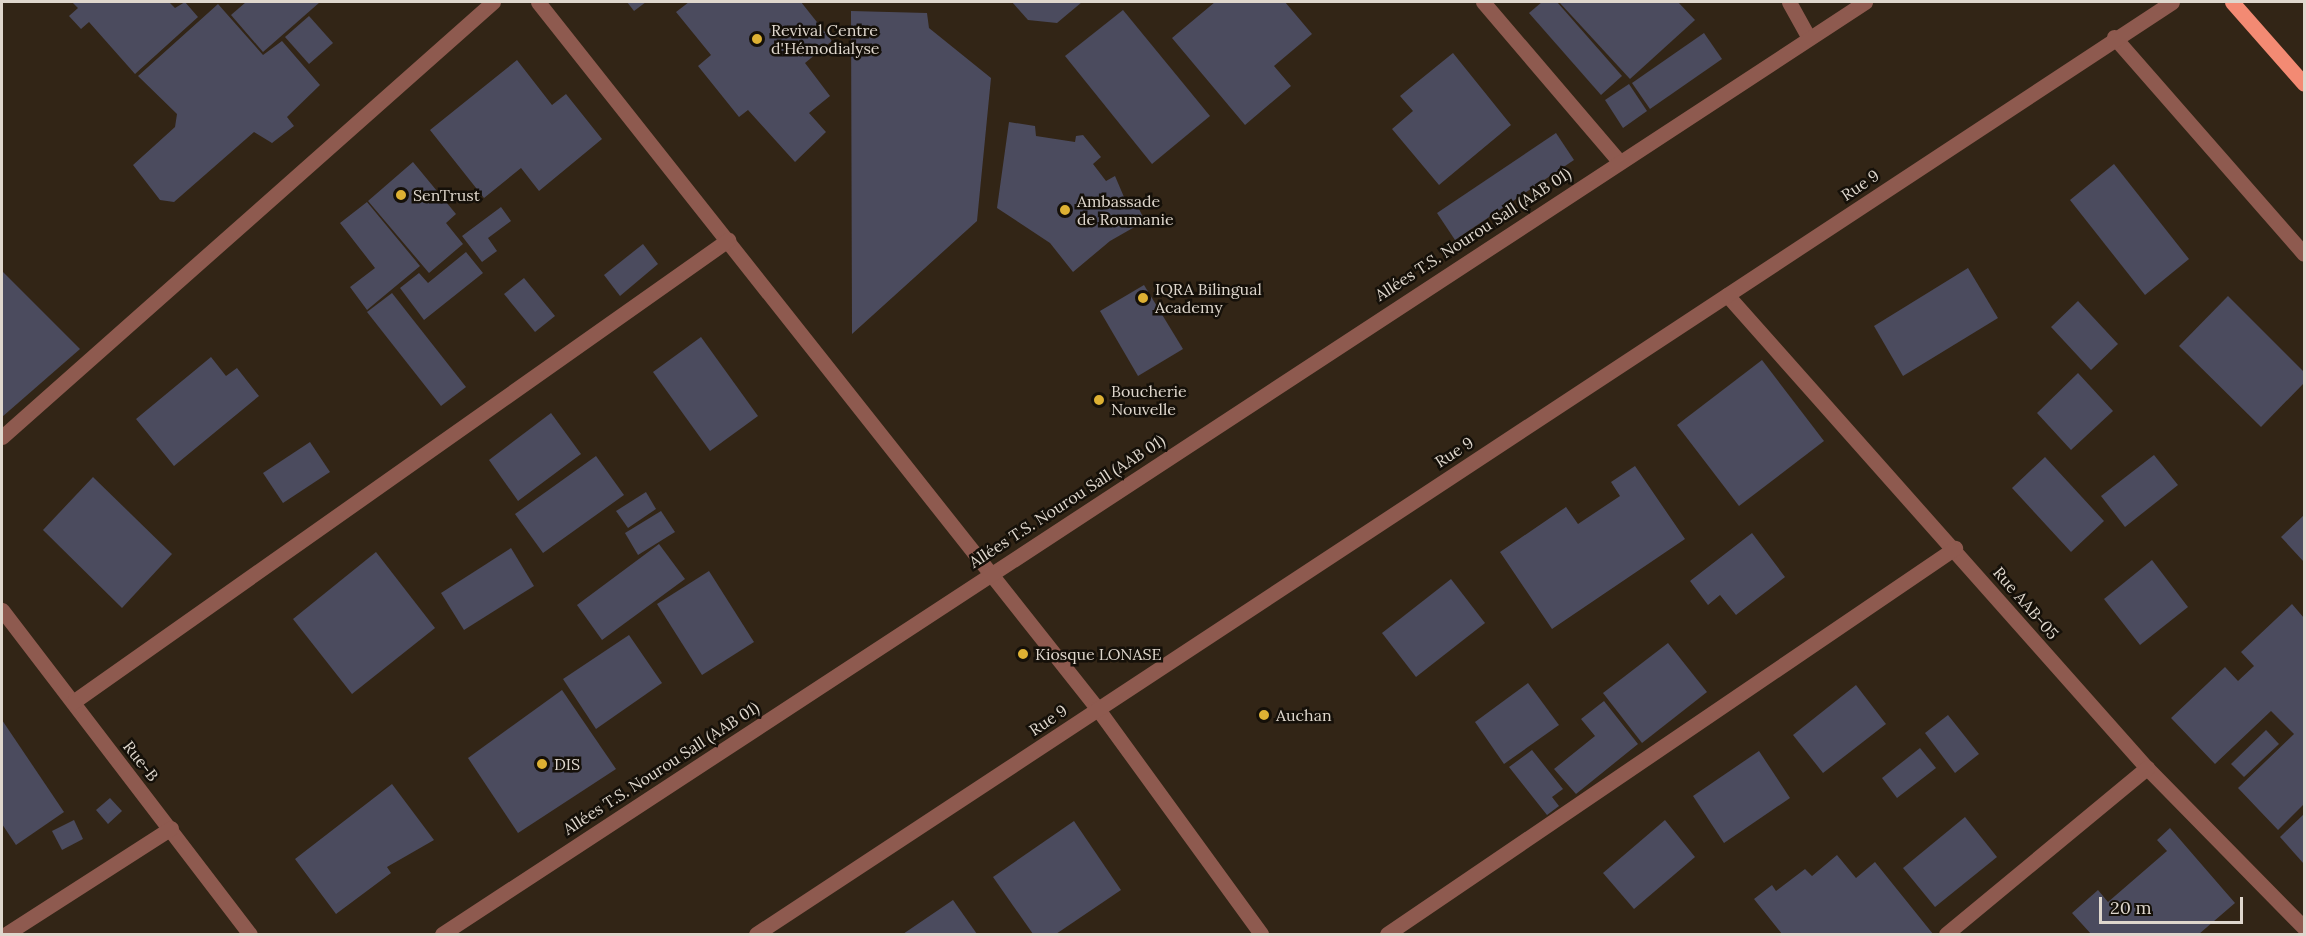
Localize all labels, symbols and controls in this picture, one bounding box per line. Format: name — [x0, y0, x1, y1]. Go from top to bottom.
place label: Revival Centre d'Hémodialyse — [771, 20, 879, 58]
marker: Revival Centre d'Hémodialyse — [748, 30, 766, 48]
street label: Allées T.S. Nourou Sall (AAB 01) — [1371, 163, 1575, 305]
street label: Rue 9 — [1837, 165, 1883, 205]
place label: SenTrust — [413, 185, 480, 205]
marker: SenTrust — [394, 188, 408, 202]
place label: Ambassade de Roumanie — [1077, 191, 1174, 229]
marker: Ambassade de Roumanie — [1058, 203, 1072, 217]
place label: IQRA Bilingual Academy — [1155, 279, 1262, 317]
marker: IQRA Bilingual Academy — [1136, 291, 1150, 305]
place label: Boucherie Nouvelle — [1111, 381, 1187, 419]
marker: Boucherie Nouvelle — [1092, 393, 1106, 407]
street label: Allées T.S. Nourou Sall (AAB 01) — [965, 430, 1169, 572]
street label: Rue 9 — [1431, 433, 1477, 471]
street label: Rue AAB-05 — [1989, 563, 2063, 643]
place label: Kiosque LONASE — [1035, 644, 1162, 664]
marker: Kiosque LONASE — [1016, 647, 1030, 661]
street label: Allées T.S. Nourou Sall (AAB 01) — [559, 697, 763, 839]
street label: Rue 9 — [1025, 700, 1071, 740]
place label: Auchan — [1276, 705, 1332, 725]
marker: Auchan — [1257, 708, 1271, 722]
street label: Rue-B — [119, 737, 163, 785]
place label: DIS — [554, 754, 580, 774]
marker: DIS — [535, 757, 549, 771]
scale bar — [2102, 885, 2246, 923]
text: 20 m — [2110, 896, 2152, 919]

